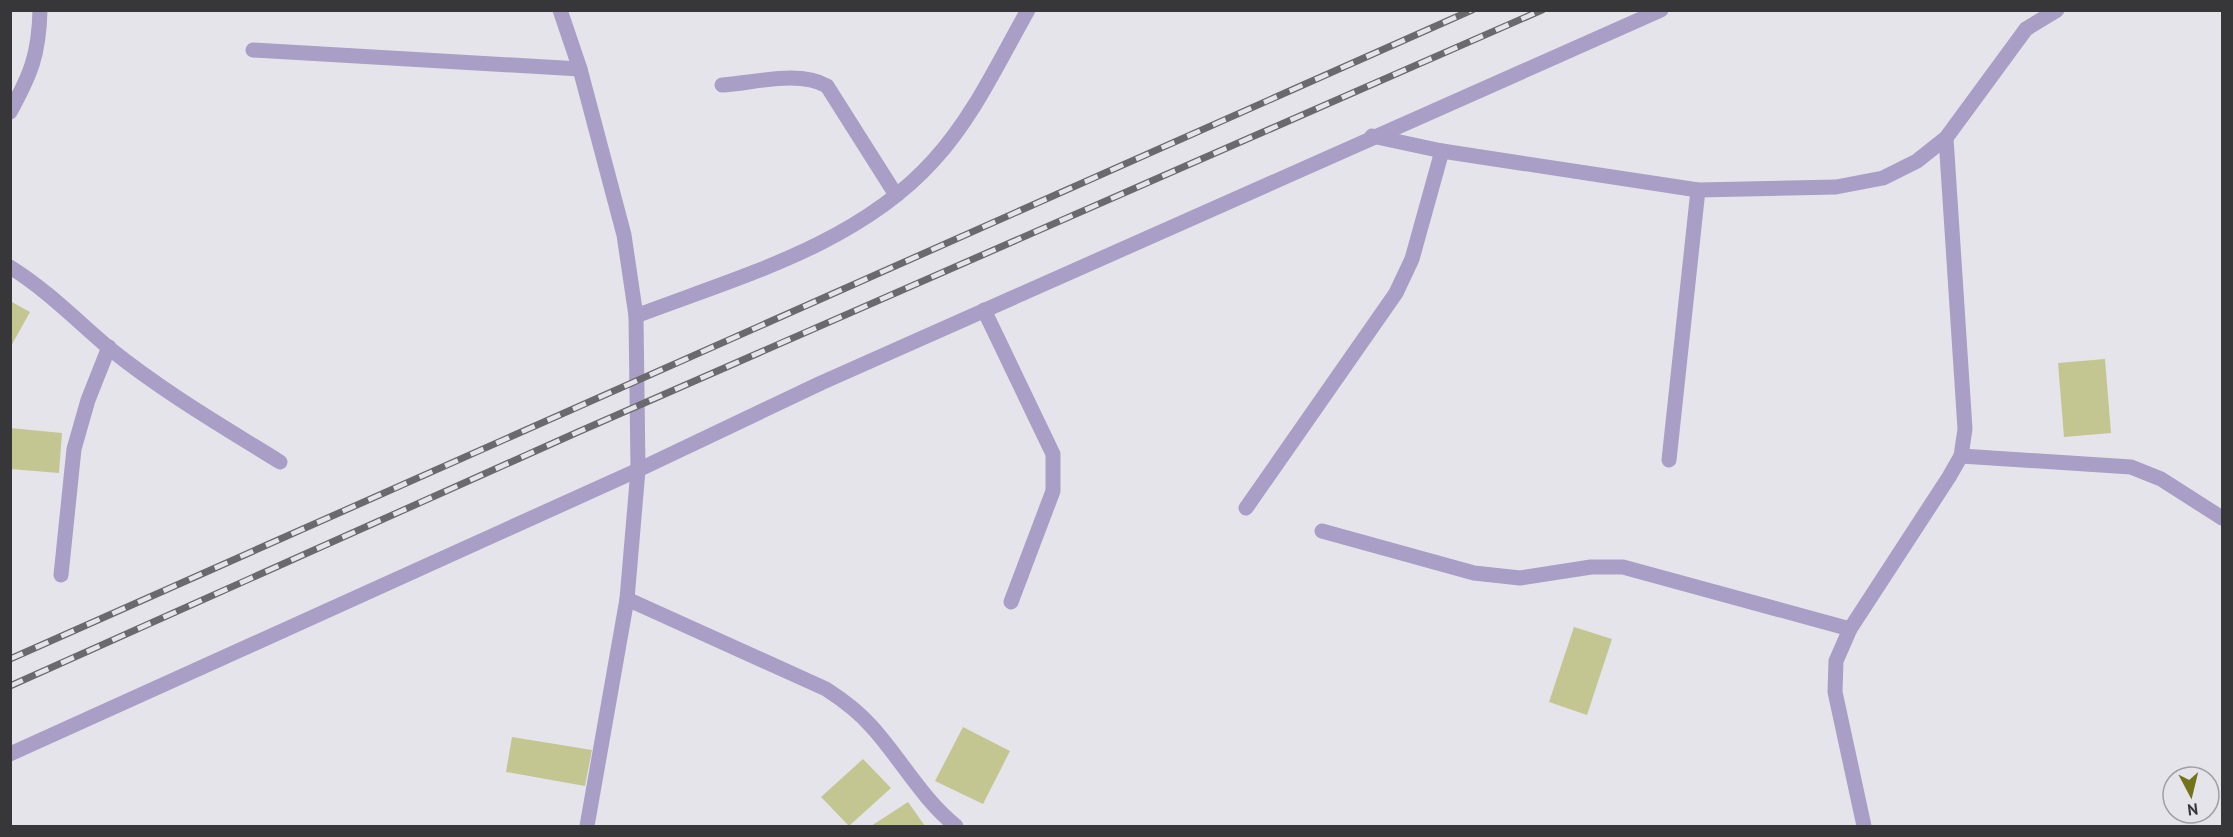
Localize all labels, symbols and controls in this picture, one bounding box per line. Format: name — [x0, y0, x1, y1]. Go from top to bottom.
north arrow — [2161, 765, 2221, 825]
text: N — [2186, 799, 2199, 820]

